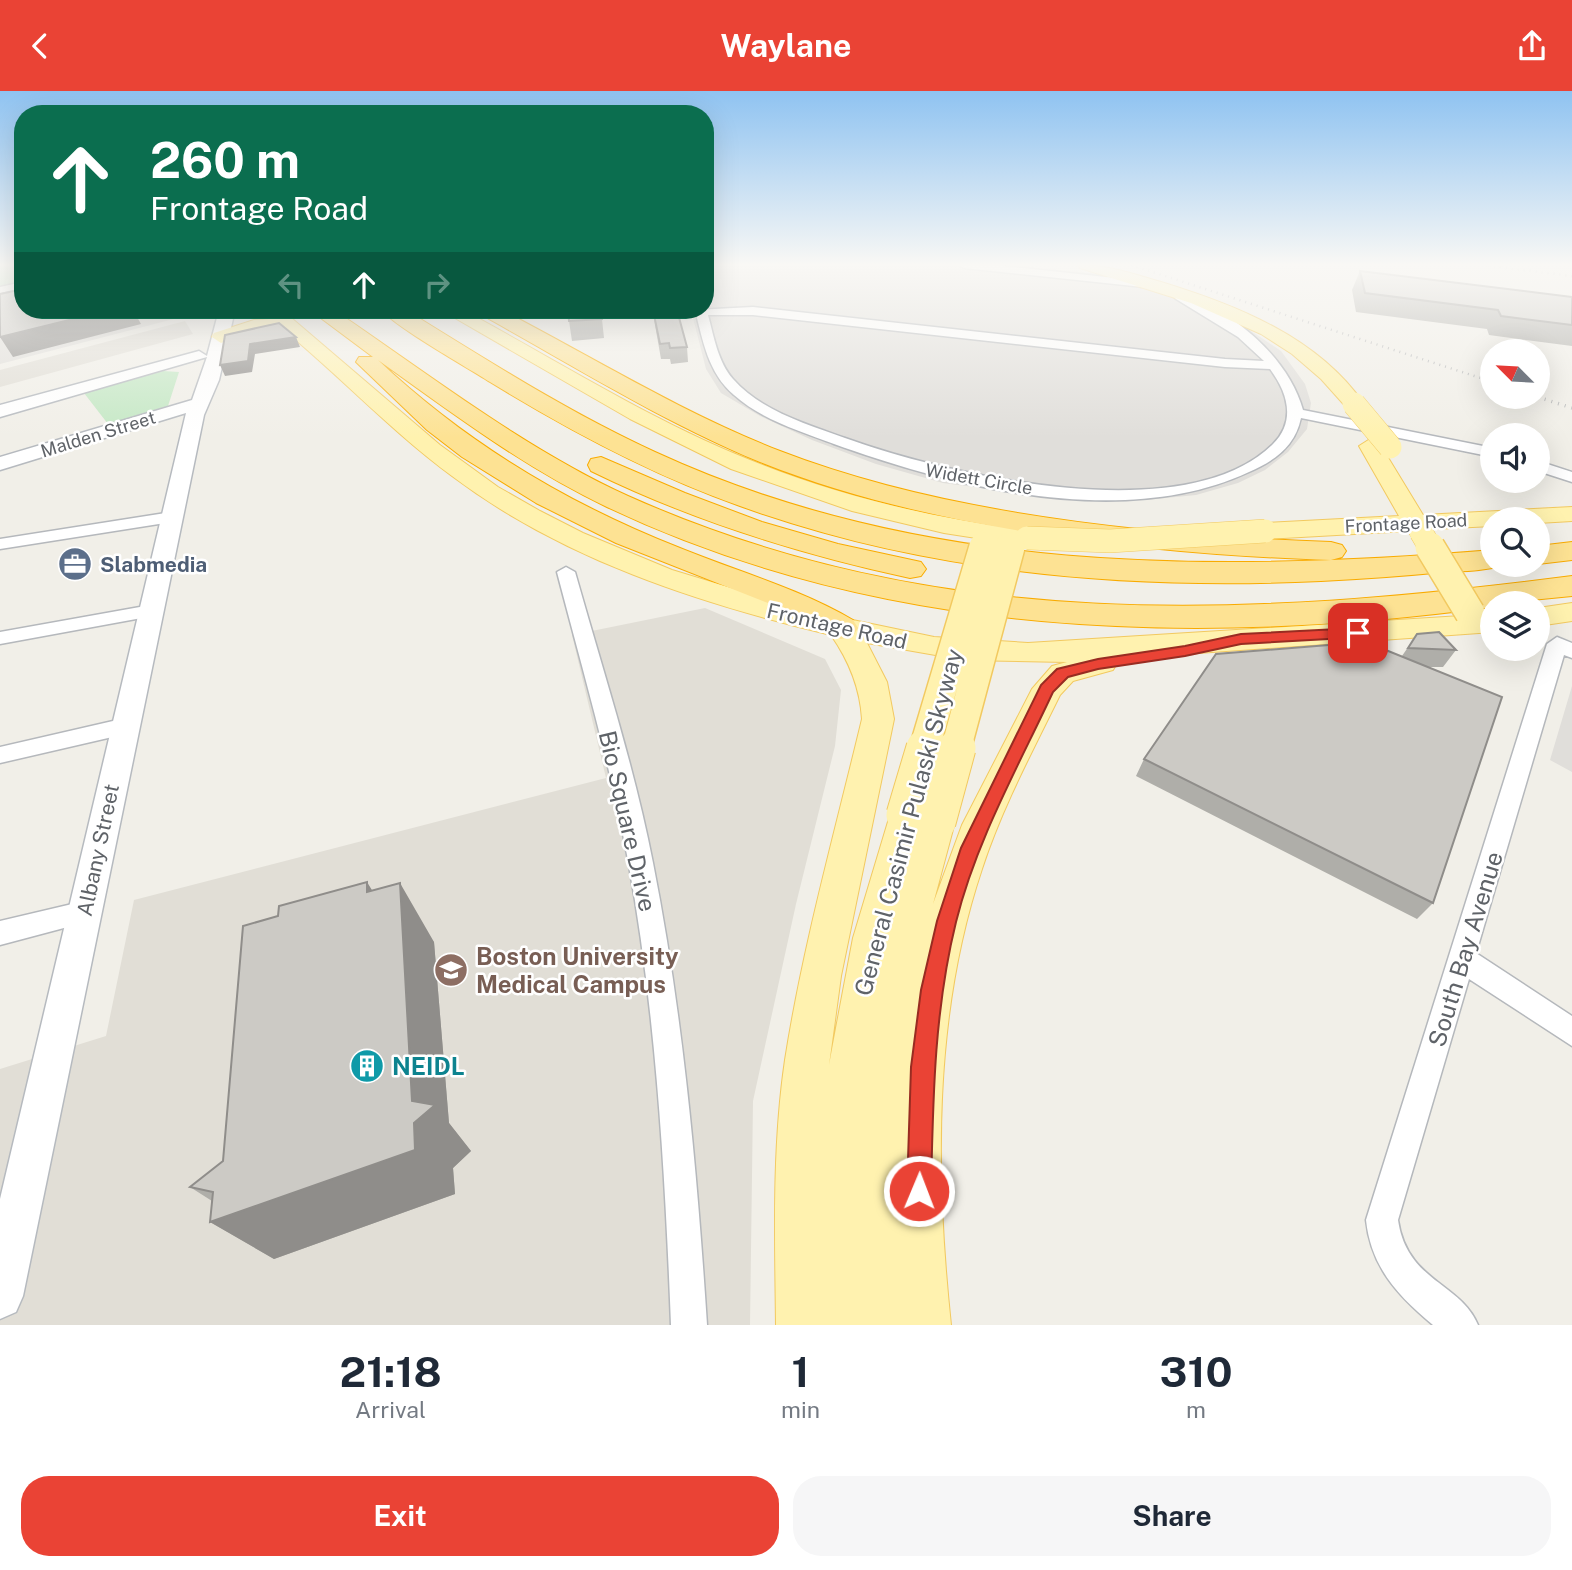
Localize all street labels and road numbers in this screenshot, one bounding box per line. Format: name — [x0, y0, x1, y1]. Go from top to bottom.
street label: Malden Street — [38, 407, 158, 461]
street label: Widett Circle — [924, 459, 1034, 499]
street label: Frontage Road — [1344, 509, 1468, 537]
street label: Frontage Road — [764, 598, 910, 654]
street label: General Casimir Pulaski Skyway — [848, 645, 968, 998]
street label: Bio Square Drive — [594, 728, 662, 914]
street label: Albany Street — [72, 782, 124, 918]
street label: South Bay Avenue — [1422, 848, 1508, 1050]

